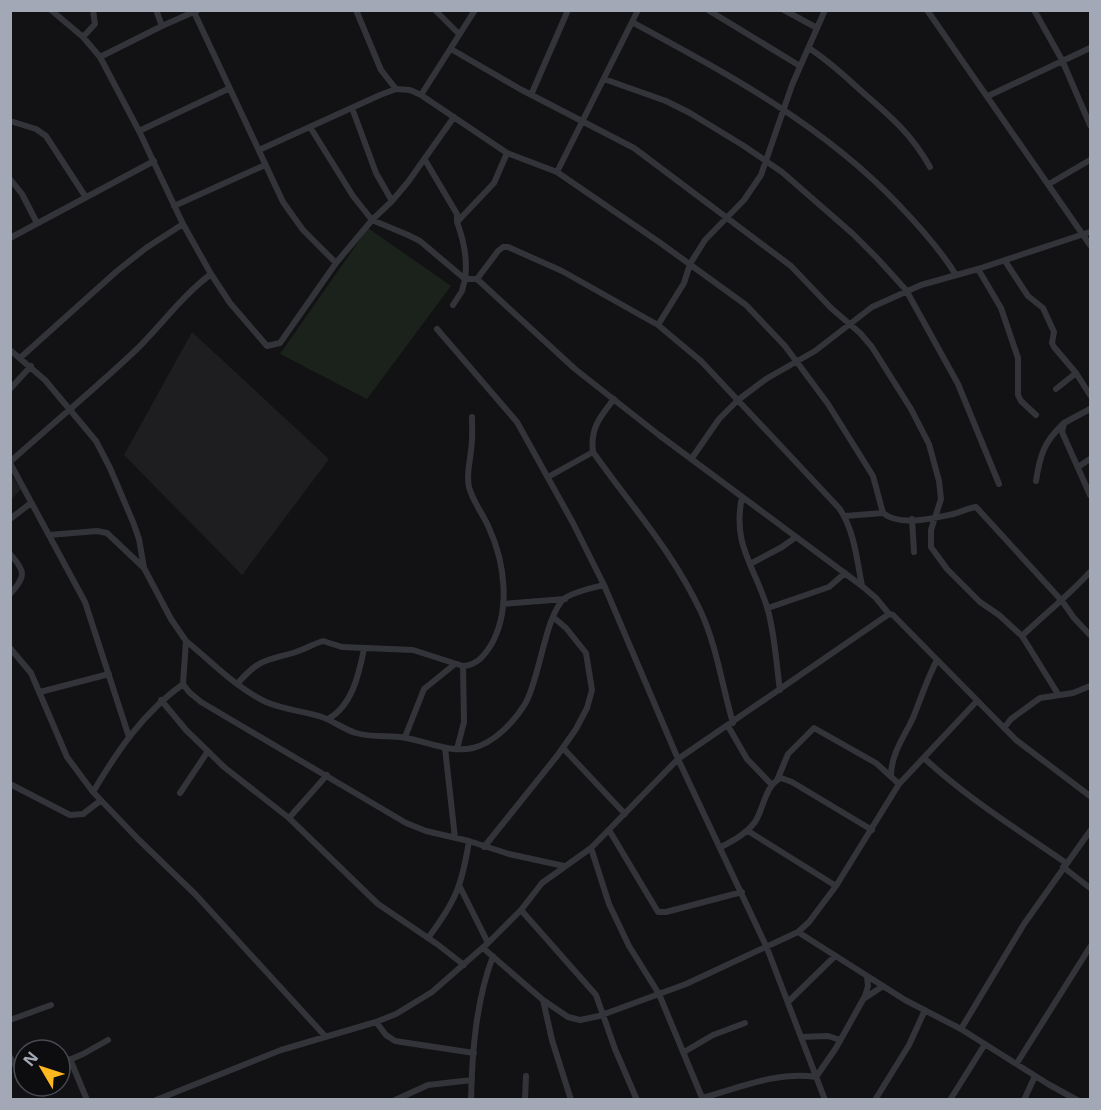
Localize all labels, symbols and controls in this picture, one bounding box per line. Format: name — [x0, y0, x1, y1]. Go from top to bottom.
north arrow — [12, 1038, 72, 1098]
text: N — [18, 1047, 43, 1071]

